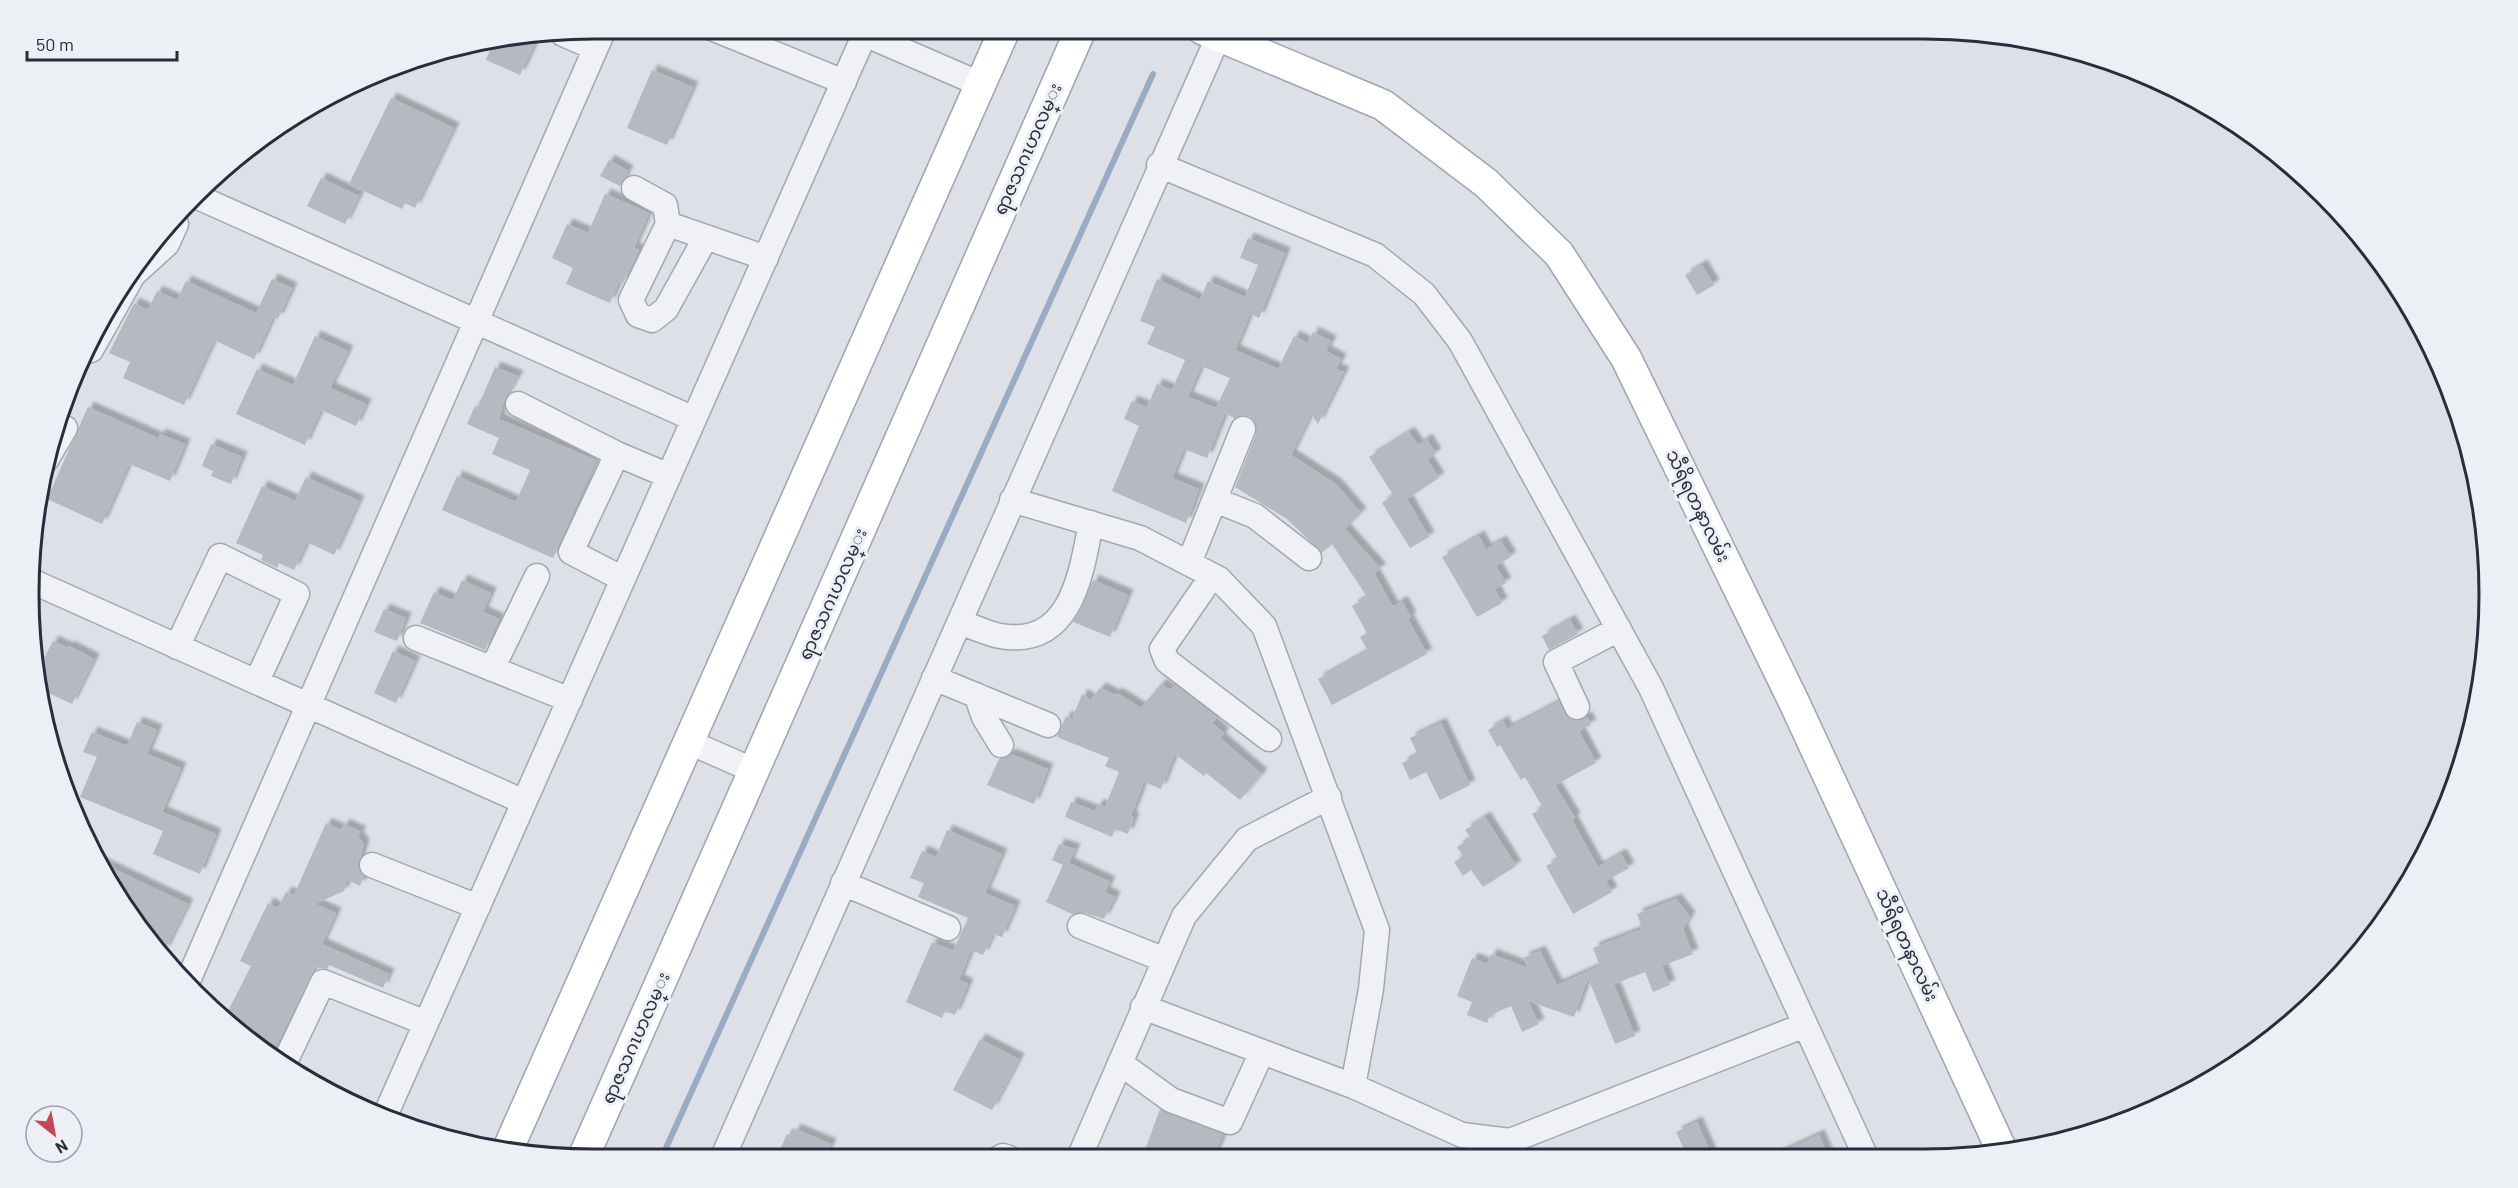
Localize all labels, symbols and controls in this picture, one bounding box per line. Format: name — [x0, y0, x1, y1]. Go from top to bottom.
scale bar — [27, 24, 177, 62]
text: 50 m — [36, 33, 74, 55]
street label: ရာဇသဂၤဟလမ္း — [988, 79, 1071, 220]
street label: သီရိရတနာလမ်း — [1658, 445, 1737, 568]
street label: ရာဇသဂၤဟလမ္း — [793, 524, 876, 665]
street label: သီရိရတနာလမ်း — [1868, 884, 1946, 1007]
street label: ရာဇသဂၤဟလမ္း — [596, 968, 679, 1109]
north arrow — [24, 1104, 84, 1164]
text: N — [53, 1136, 71, 1158]

